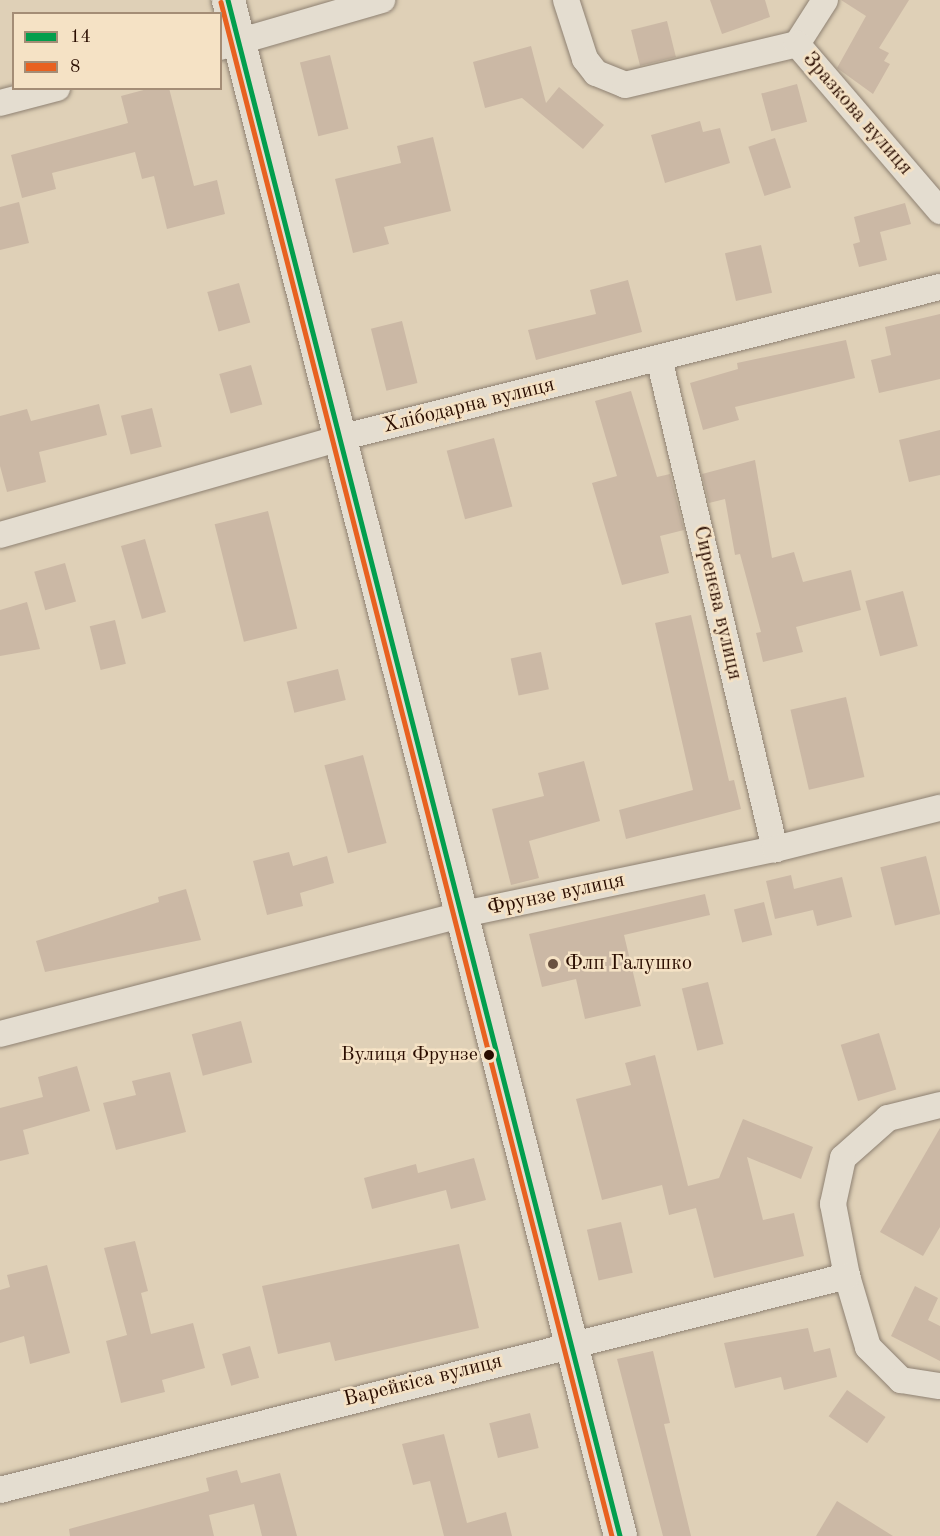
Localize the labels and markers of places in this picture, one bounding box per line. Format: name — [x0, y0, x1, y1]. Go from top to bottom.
place label: Флп Галушко — [565, 951, 692, 977]
marker: Флп Галушко — [546, 957, 560, 971]
place label: Вулиця Фрунзе — [341, 1043, 478, 1067]
marker: Вулиця Фрунзе — [483, 1049, 495, 1061]

